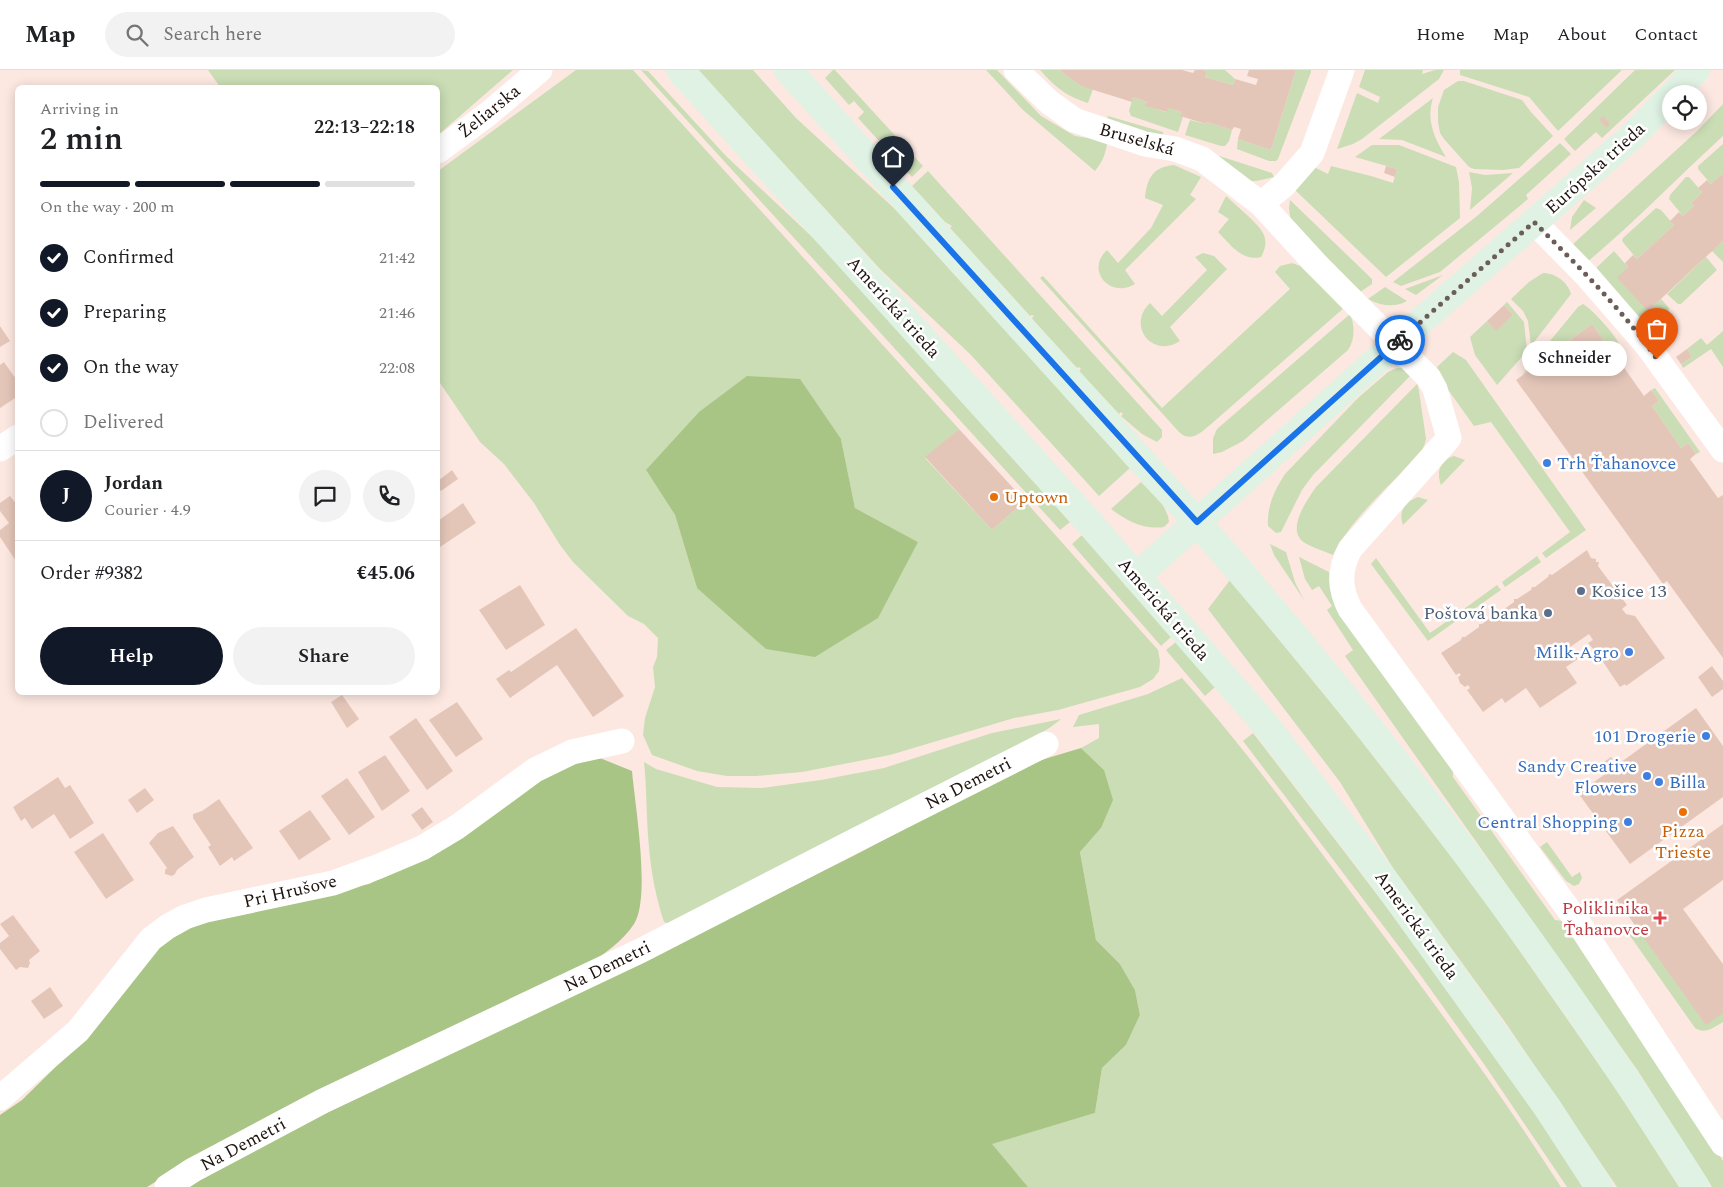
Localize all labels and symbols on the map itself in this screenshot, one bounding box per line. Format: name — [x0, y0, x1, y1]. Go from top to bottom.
street label: Želiarska — [452, 78, 526, 145]
street label: Bruselská — [1096, 116, 1178, 163]
street label: Európska trieda — [1539, 116, 1652, 221]
pin — [872, 136, 914, 187]
street label: Americká trieda — [840, 250, 947, 364]
pin — [1636, 308, 1678, 359]
courier — [1375, 315, 1425, 365]
callout: Schneider — [1522, 342, 1627, 376]
place label: Trh Ťahanovce — [1557, 450, 1676, 477]
marker: Trh Ťahanovce — [1541, 457, 1553, 469]
place label: Uptown — [1004, 484, 1069, 511]
marker: Uptown — [988, 491, 1000, 503]
street label: Americká trieda — [1111, 552, 1216, 667]
place label: Košice 13 — [1591, 578, 1667, 605]
marker: Košice 13 — [1575, 585, 1587, 597]
place label: Poštová banka — [1424, 600, 1538, 627]
marker: Poštová banka — [1542, 607, 1554, 619]
place label: Milk-Agro — [1536, 639, 1619, 666]
marker: Milk-Agro — [1623, 646, 1635, 658]
place label: 101 Drogerie — [1594, 723, 1696, 750]
marker: 101 Drogerie — [1700, 730, 1712, 742]
street label: Na Demetri — [920, 750, 1016, 817]
place label: Sandy Creative Flowers — [1517, 753, 1637, 801]
place label: Billa — [1669, 769, 1706, 796]
marker: Sandy Creative Flowers — [1641, 770, 1653, 782]
marker: Billa — [1653, 776, 1665, 788]
marker: Pizza Trieste — [1677, 806, 1689, 818]
place label: Central Shopping — [1477, 809, 1618, 836]
marker: Central Shopping — [1622, 816, 1634, 828]
place label: Pizza Trieste — [1655, 818, 1711, 866]
street label: Americká trieda — [1368, 865, 1466, 986]
street label: Pri Hrušove — [241, 868, 340, 915]
place label: Poliklinika Ťahanovce — [1562, 895, 1649, 943]
marker: Poliklinika Ťahanovce — [1653, 911, 1667, 925]
street label: Na Demetri — [559, 934, 655, 999]
street label: Na Demetri — [196, 1111, 291, 1178]

